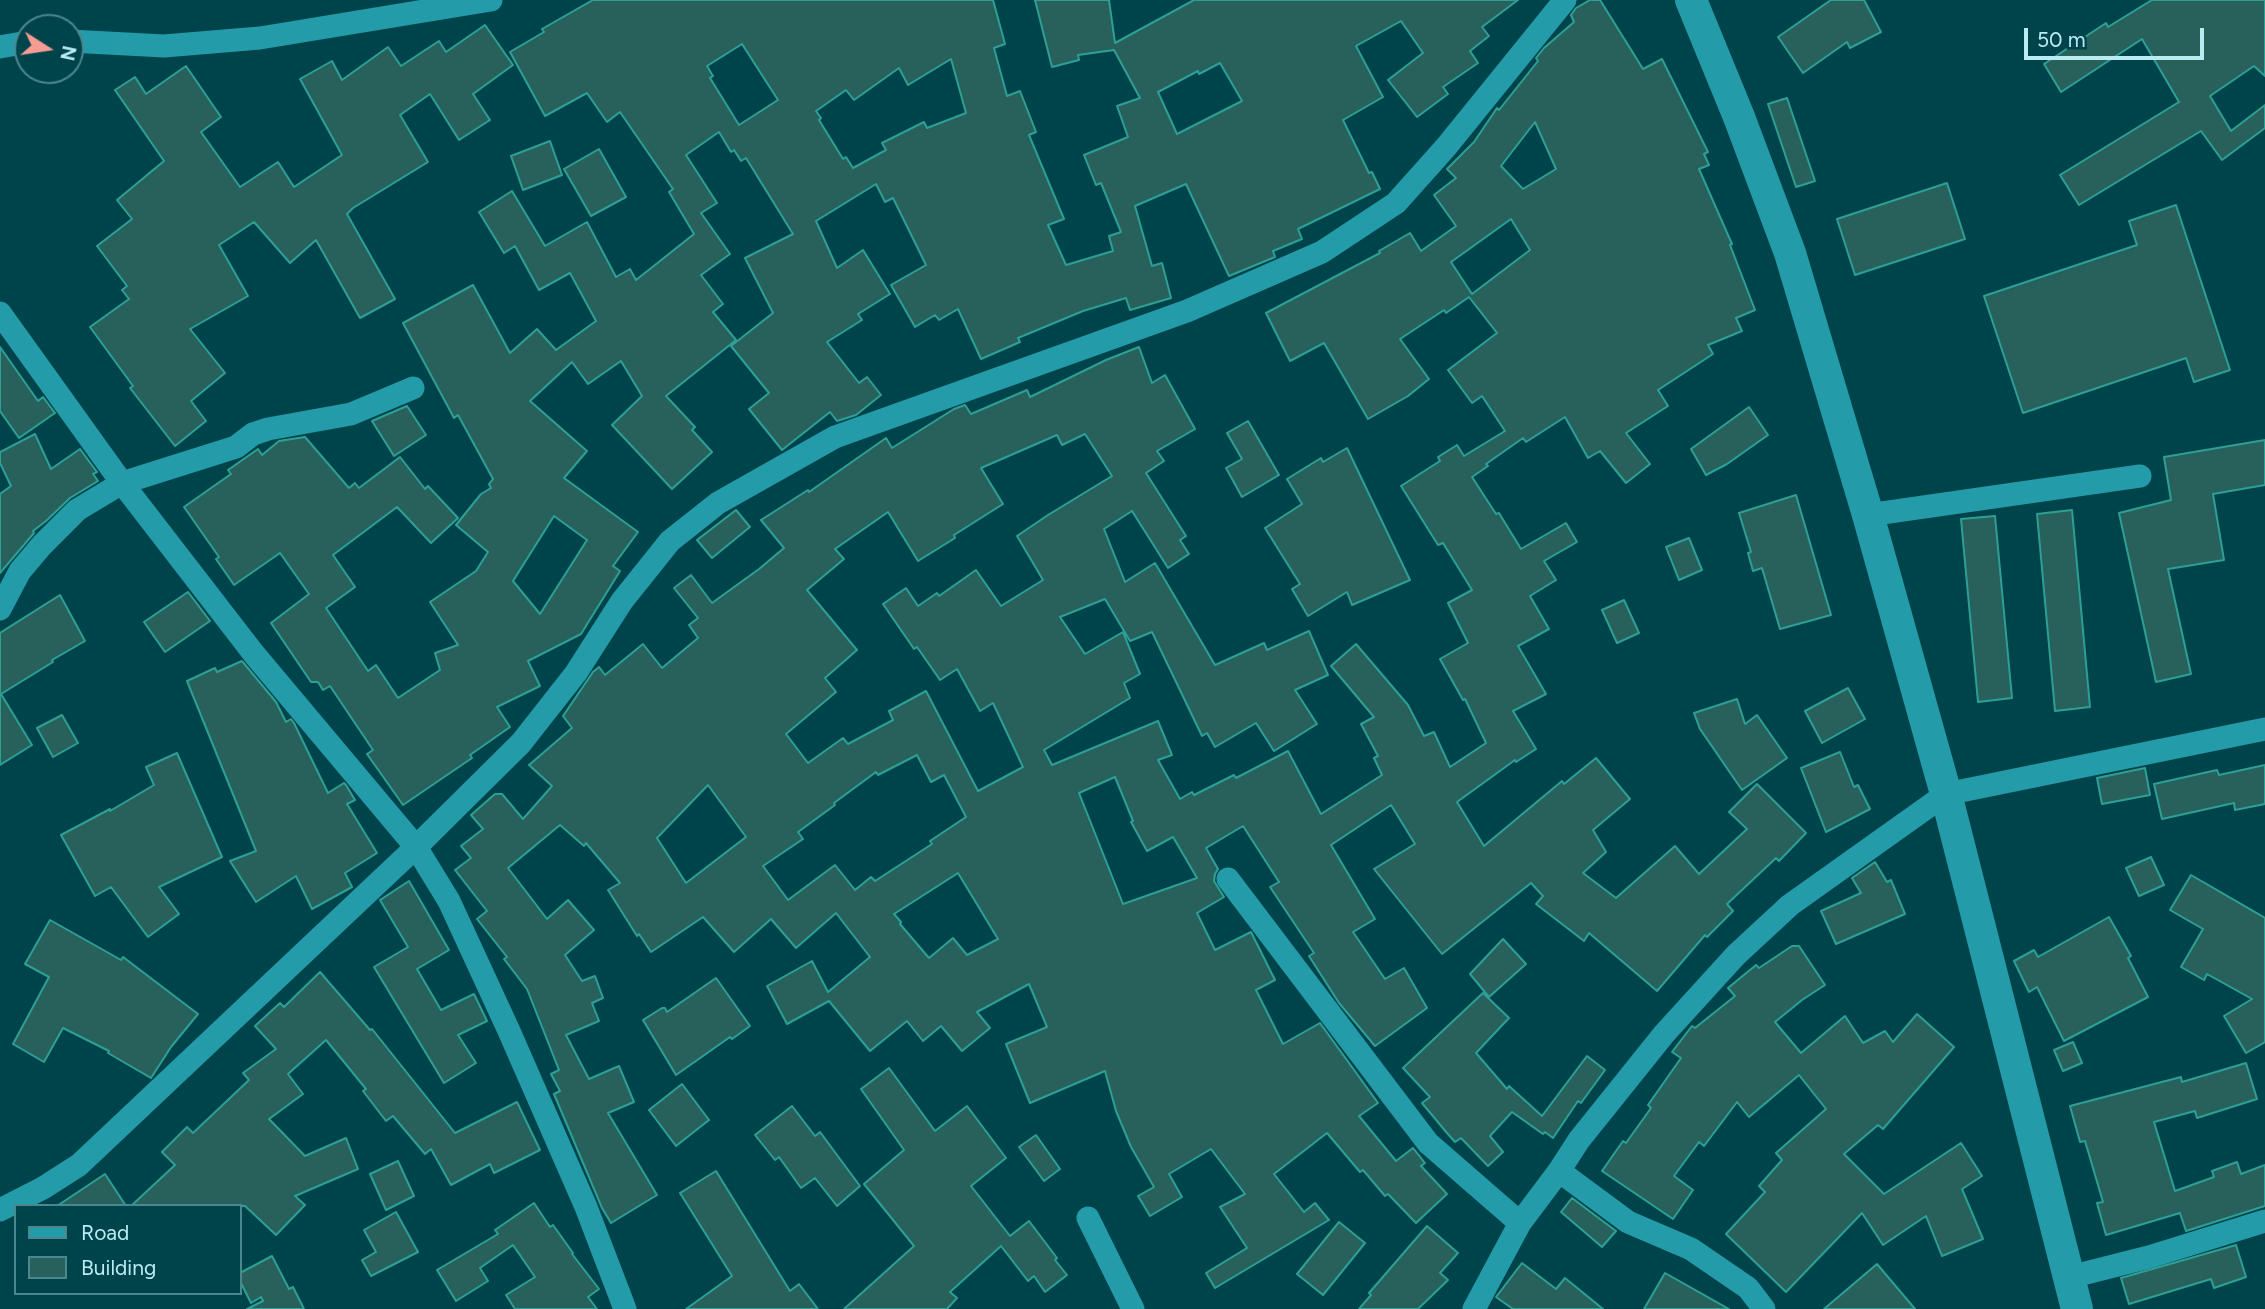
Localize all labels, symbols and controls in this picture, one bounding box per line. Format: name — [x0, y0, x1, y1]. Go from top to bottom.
north arrow — [14, 14, 84, 84]
scale bar — [2027, 14, 2207, 58]
text: 50 m — [2037, 27, 2086, 52]
text: N — [55, 43, 81, 63]
legend — [14, 1204, 242, 1295]
text: Road — [81, 1220, 129, 1245]
text: Building — [81, 1255, 156, 1280]

